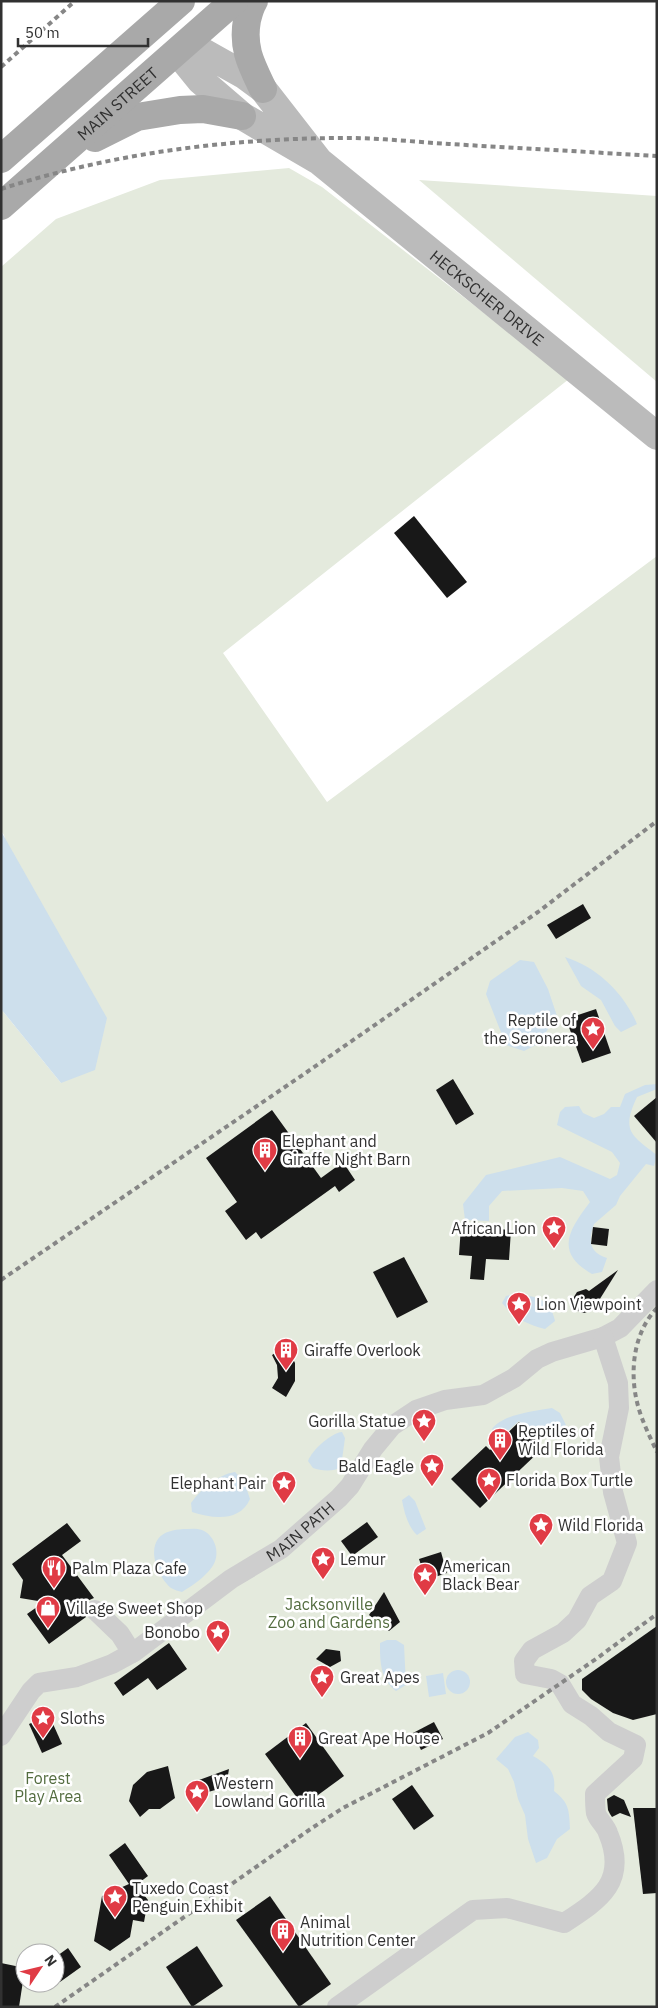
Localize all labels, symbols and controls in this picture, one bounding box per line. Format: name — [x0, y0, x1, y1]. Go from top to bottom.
scale bar — [18, 15, 148, 47]
text: 50 m — [25, 23, 60, 42]
street label: MAIN STREET — [73, 63, 162, 145]
street label: HECKSCHER DRIVE — [426, 245, 548, 350]
place label: Reptile of the Seronera — [484, 1010, 576, 1048]
place icon: Reptile of the Seronera — [580, 1016, 606, 1050]
place label: Elephant and Giraffe Night Barn — [282, 1131, 411, 1169]
building icon: Elephant and Giraffe Night Barn — [252, 1137, 278, 1171]
place icon: African Lion — [541, 1215, 567, 1249]
place label: African Lion — [451, 1218, 536, 1238]
place icon: Lion Viewpoint — [506, 1291, 532, 1325]
place label: Lion Viewpoint — [536, 1294, 642, 1314]
building icon: Giraffe Overlook — [273, 1337, 299, 1371]
place label: Giraffe Overlook — [304, 1340, 421, 1360]
place icon: Gorilla Statue — [411, 1408, 437, 1442]
place label: Gorilla Statue — [308, 1411, 406, 1431]
place label: Reptiles of Wild Florida — [518, 1421, 604, 1459]
building icon: Reptiles of Wild Florida — [487, 1427, 513, 1461]
place icon: Bald Eagle — [419, 1453, 445, 1487]
place label: Bald Eagle — [338, 1456, 414, 1476]
place icon: Florida Box Turtle — [476, 1467, 502, 1501]
place icon: Elephant Pair — [271, 1470, 297, 1504]
place label: Florida Box Turtle — [506, 1470, 633, 1490]
place label: Elephant Pair — [170, 1473, 266, 1493]
street label: MAIN PATH — [262, 1497, 338, 1566]
place icon: Wild Florida — [528, 1512, 554, 1546]
place label: Wild Florida — [558, 1515, 644, 1535]
place icon: Lemur — [310, 1546, 336, 1580]
place label: Lemur — [340, 1549, 386, 1569]
restaurant icon: Palm Plaza Cafe — [41, 1555, 67, 1589]
place label: American Black Bear — [442, 1556, 519, 1594]
place label: Palm Plaza Cafe — [72, 1558, 187, 1578]
place icon: American Black Bear — [412, 1562, 438, 1596]
park label: Jacksonville Zoo and Gardens — [268, 1594, 390, 1632]
shop icon: Village Sweet Shop — [35, 1595, 61, 1629]
place label: Village Sweet Shop — [66, 1598, 203, 1618]
place icon: Bonobo — [205, 1619, 231, 1653]
place label: Bonobo — [144, 1622, 200, 1642]
place icon: Great Apes — [309, 1664, 335, 1698]
place label: Great Apes — [340, 1667, 420, 1687]
place icon: Sloths — [30, 1705, 56, 1739]
place label: Sloths — [60, 1708, 105, 1728]
building icon: Great Ape House — [287, 1725, 313, 1759]
place label: Great Ape House — [318, 1728, 440, 1748]
park label: Forest Play Area — [14, 1768, 82, 1806]
place label: Western Lowland Gorilla — [214, 1773, 326, 1811]
place icon: Western Lowland Gorilla — [184, 1779, 210, 1813]
place label: Tuxedo Coast Penguin Exhibit — [132, 1878, 243, 1916]
place icon: Tuxedo Coast Penguin Exhibit — [102, 1884, 128, 1918]
place label: Animal Nutrition Center — [300, 1912, 415, 1950]
building icon: Animal Nutrition Center — [270, 1918, 296, 1952]
north arrow — [15, 1943, 65, 1993]
text: N — [40, 1951, 61, 1970]

